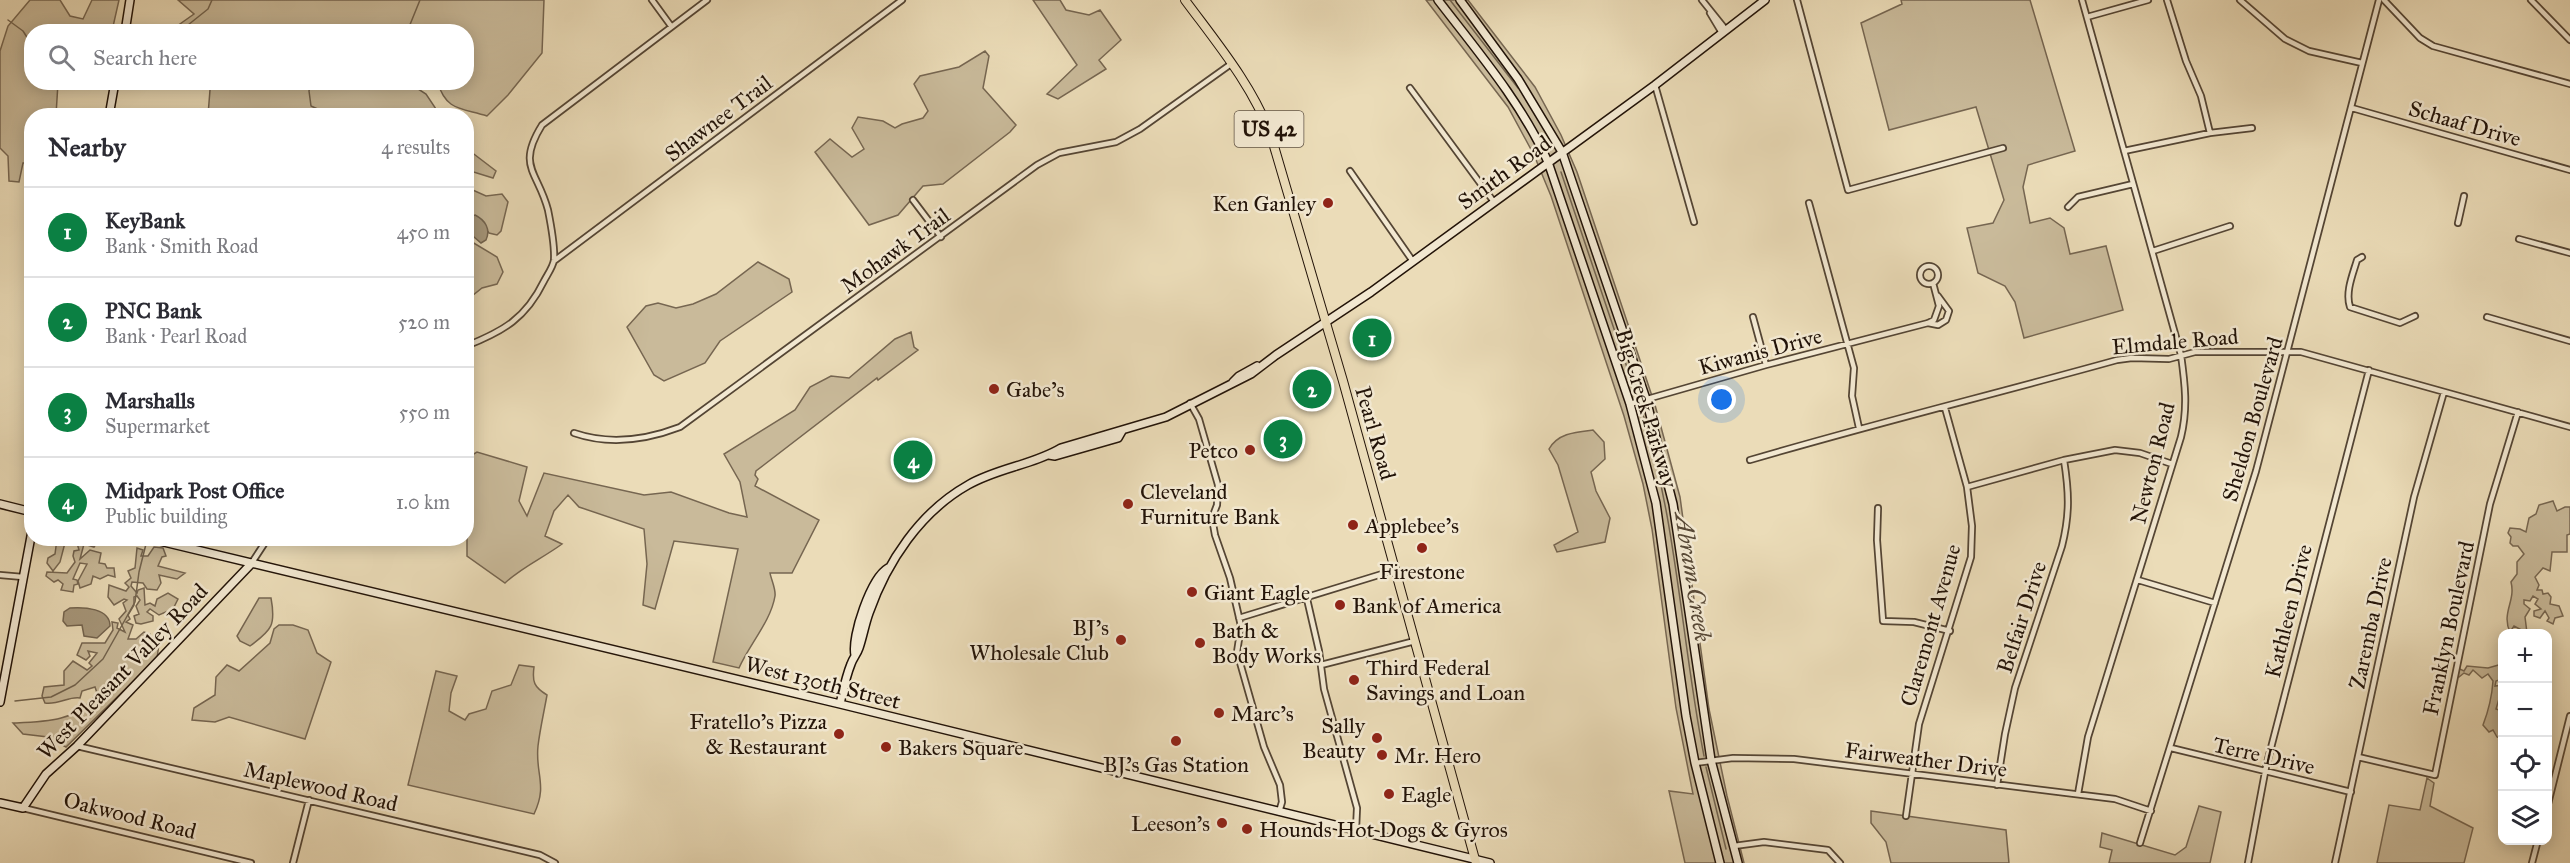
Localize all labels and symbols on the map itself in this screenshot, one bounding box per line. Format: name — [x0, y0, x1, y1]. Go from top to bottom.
street label: Shawnee Trail — [659, 69, 777, 168]
street label: Schaaf Drive — [2405, 95, 2524, 152]
road number: US 42 — [1234, 111, 1304, 147]
street label: Smith Road — [1452, 130, 1556, 215]
place label: Ken Ganley — [1212, 190, 1317, 217]
marker: Ken Ganley — [1321, 196, 1335, 210]
street label: Mohawk Trail — [835, 202, 955, 299]
pin: 1 — [1352, 316, 1392, 360]
street label: Kiwanis Drive — [1695, 322, 1825, 381]
street label: Elmdale Road — [2111, 323, 2240, 360]
street label: Big Creek Parkway — [1609, 325, 1684, 492]
street label: Sheldon Boulevard — [2216, 334, 2289, 505]
pin: 2 — [1292, 366, 1332, 412]
place label: Gabe's — [1006, 376, 1065, 403]
marker: Gabe's — [987, 382, 1001, 396]
street label: Pearl Road — [1349, 383, 1402, 483]
your location — [1707, 385, 1736, 414]
street label: Newton Road — [2124, 399, 2181, 527]
pin: 3 — [1264, 416, 1302, 462]
place label: Petco — [1188, 437, 1238, 464]
pin: 4 — [894, 438, 932, 482]
marker: Petco — [1243, 443, 1257, 457]
place label: Cleveland Furniture Bank — [1140, 478, 1280, 530]
marker: Cleveland Furniture Bank — [1121, 497, 1135, 511]
water label: Abram Creek — [1667, 507, 1718, 644]
place label: Applebee's — [1364, 512, 1459, 539]
marker: Applebee's — [1346, 518, 1360, 532]
street label: Franklyn Boulevard — [2417, 538, 2480, 718]
marker: Firestone — [1415, 541, 1429, 555]
street label: Claremont Avenue — [1894, 541, 1967, 709]
street label: Kathleen Drive — [2259, 542, 2318, 681]
street label: Zaremba Drive — [2343, 555, 2398, 692]
place label: Firestone — [1379, 558, 1465, 585]
street label: Belfair Drive — [1991, 558, 2052, 677]
street label: West Pleasant Valley Road — [31, 578, 213, 765]
place label: Giant Eagle — [1204, 579, 1310, 606]
marker: Giant Eagle — [1185, 585, 1199, 599]
place label: Bank of America — [1352, 592, 1502, 619]
marker: Bank of America — [1333, 598, 1347, 612]
place label: BJ's Wholesale Club — [969, 614, 1109, 666]
place label: Bath & Body Works — [1212, 617, 1321, 669]
marker: BJ's Wholesale Club — [1114, 633, 1128, 647]
marker: Bath & Body Works — [1193, 636, 1207, 650]
street label: West 130th Street — [742, 650, 904, 715]
place label: Third Federal Savings and Loan — [1366, 654, 1525, 706]
marker: Third Federal Savings and Loan — [1347, 673, 1361, 687]
place label: Marc's — [1231, 700, 1294, 727]
marker: Marc's — [1212, 706, 1226, 720]
place label: Fratello's Pizza & Restaurant — [689, 708, 828, 760]
place label: Sally Beauty — [1302, 712, 1366, 764]
marker: Fratello's Pizza & Restaurant — [832, 727, 846, 741]
marker: Sally Beauty — [1370, 731, 1384, 745]
street label: Terre Drive — [2210, 731, 2317, 780]
place label: Bakers Square — [898, 734, 1024, 761]
marker: BJ’s Gas Station — [1169, 734, 1183, 748]
street label: Fairweather Drive — [1843, 736, 2009, 783]
marker: Bakers Square — [879, 740, 893, 754]
place label: Mr. Hero — [1394, 742, 1481, 769]
marker: Mr. Hero — [1375, 748, 1389, 762]
place label: BJ’s Gas Station — [1103, 751, 1249, 778]
street label: Maplewood Road — [241, 756, 401, 817]
place label: Eagle — [1401, 781, 1451, 808]
street label: Oakwood Road — [61, 786, 199, 845]
marker: Eagle — [1382, 787, 1396, 801]
place label: Leeson's — [1131, 810, 1210, 837]
marker: Leeson's — [1215, 816, 1229, 830]
place label: Hounds Hot Dogs & Gyros — [1259, 816, 1508, 843]
marker: Hounds Hot Dogs & Gyros — [1240, 822, 1254, 836]

